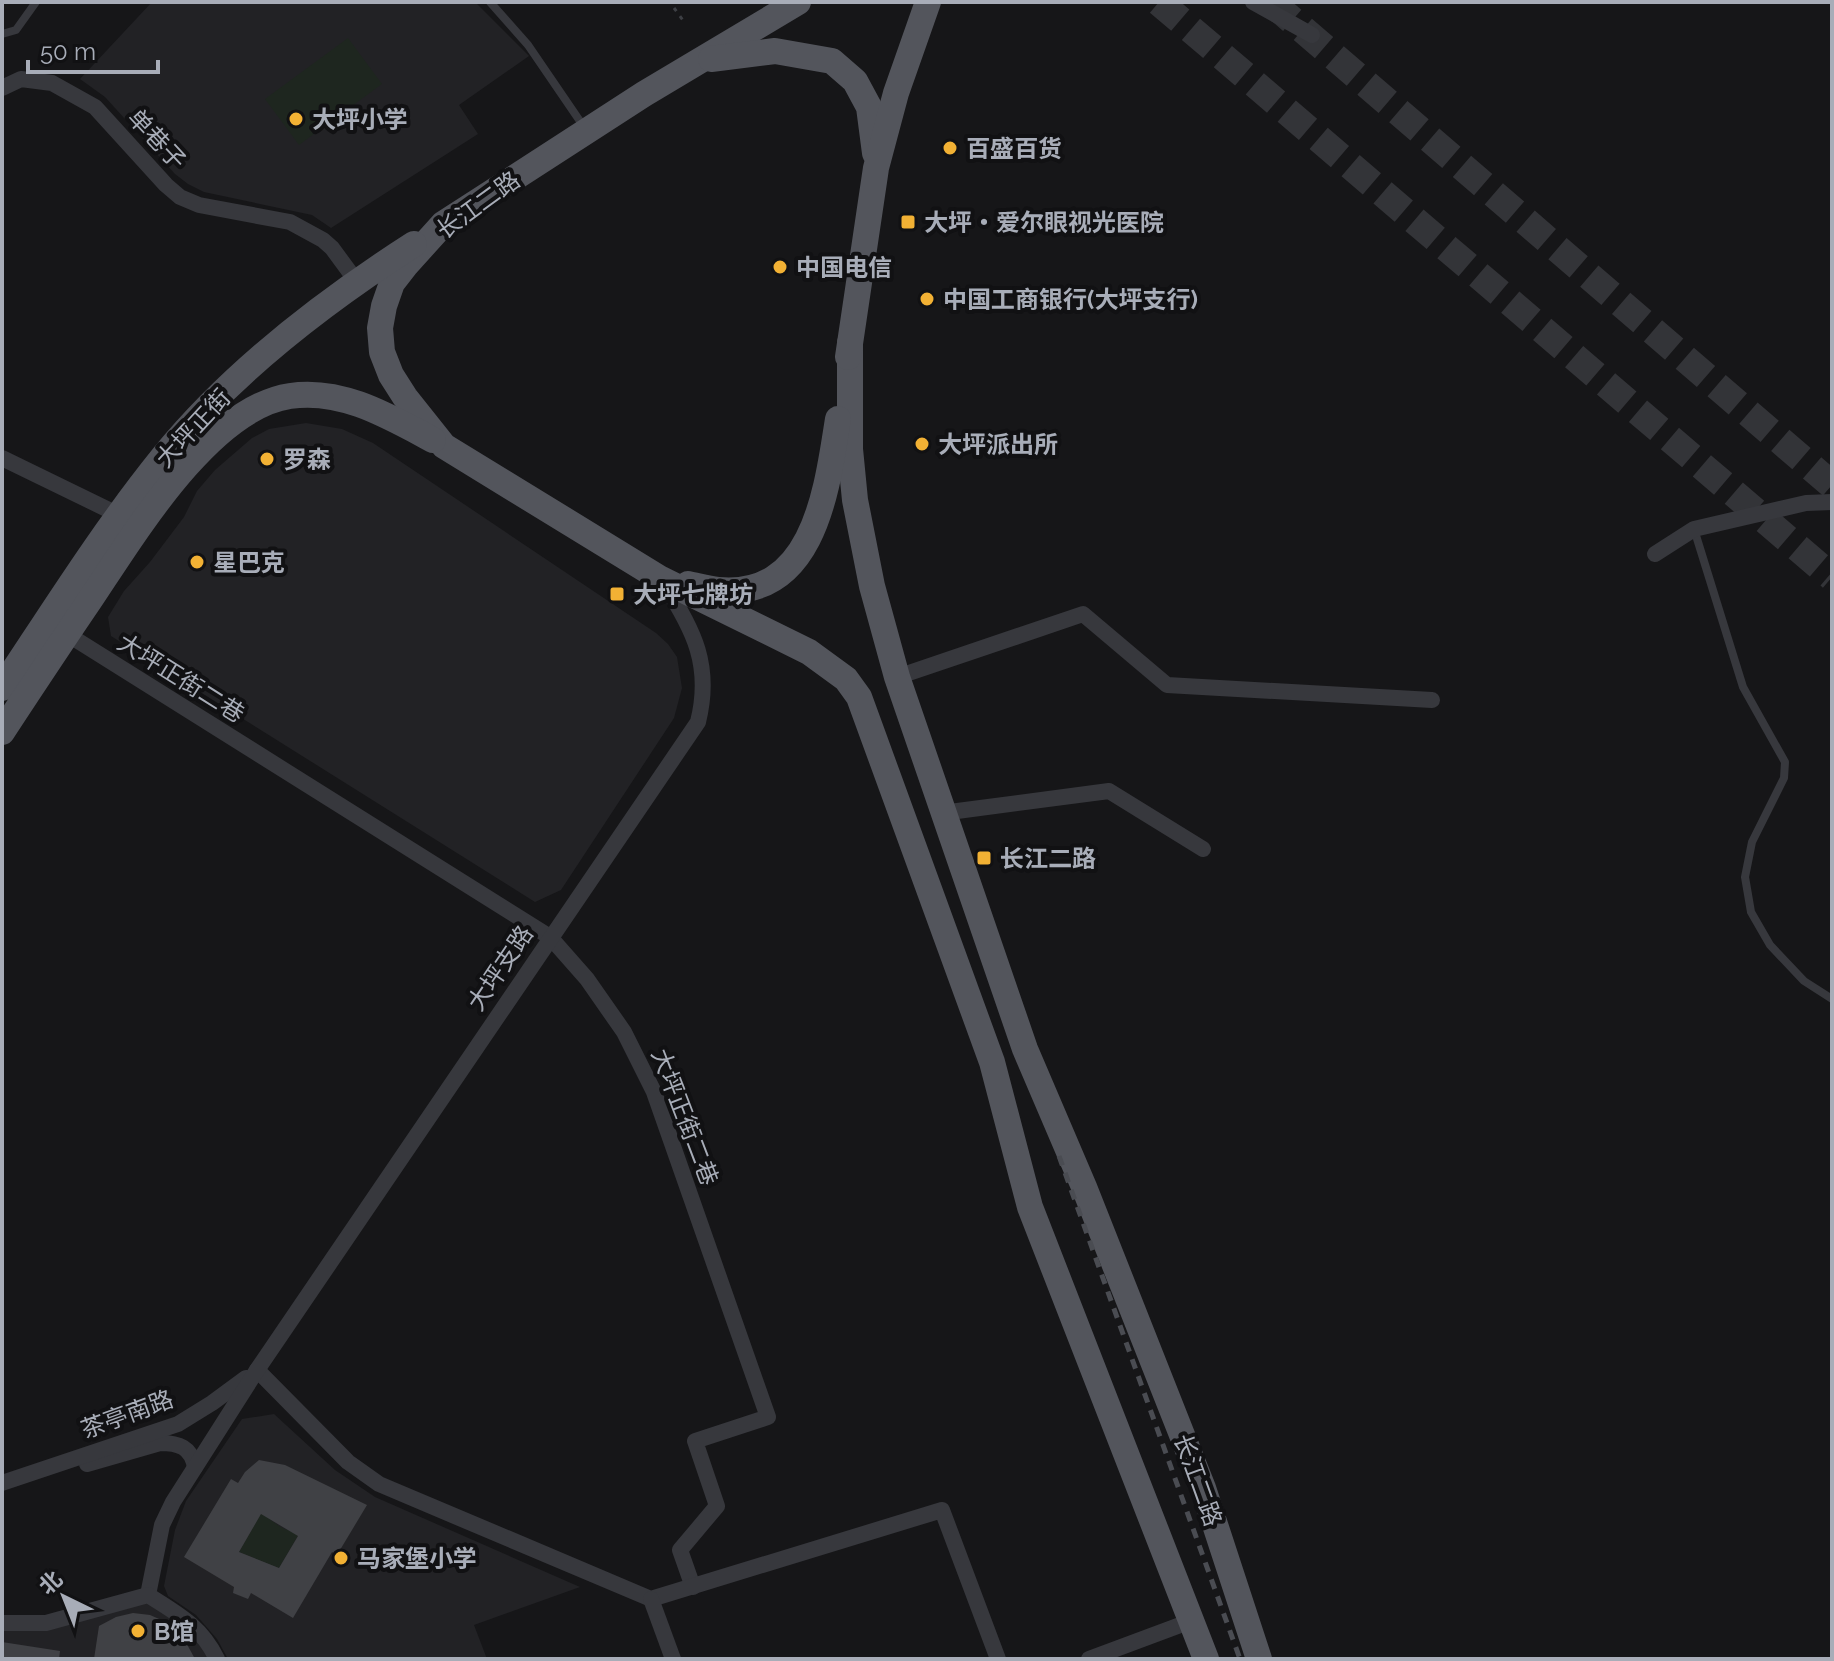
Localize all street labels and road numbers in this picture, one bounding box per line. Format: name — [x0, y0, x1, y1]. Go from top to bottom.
street label: 单巷子 — [122, 103, 192, 175]
street label: 长江二路 — [431, 165, 525, 245]
street label: 大坪正街 — [150, 383, 236, 473]
street label: 大坪正街二巷 — [112, 628, 250, 728]
street label: 大坪支路 — [461, 920, 539, 1016]
street label: 大坪正街二巷 — [646, 1045, 724, 1189]
street label: 茶亭南路 — [77, 1384, 177, 1444]
street label: 长江二路 — [1168, 1430, 1228, 1530]

